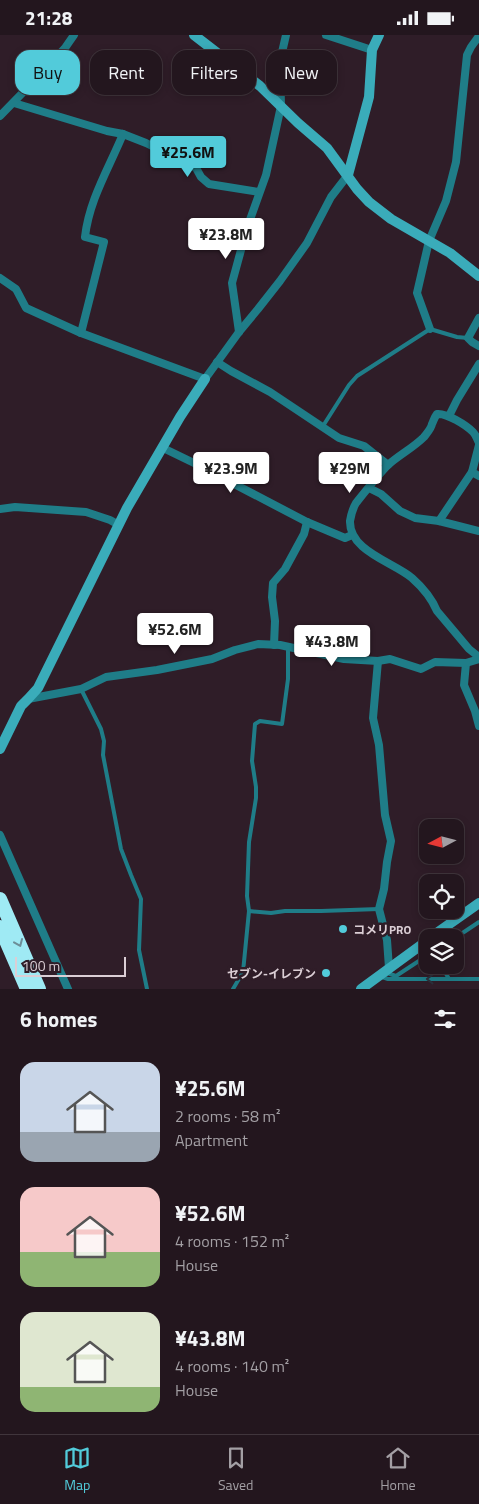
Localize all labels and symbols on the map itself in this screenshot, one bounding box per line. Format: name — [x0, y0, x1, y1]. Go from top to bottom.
pin: ¥25.6M — [147, 135, 229, 178]
pin: ¥23.8M — [185, 217, 267, 260]
pin: ¥23.9M — [190, 451, 272, 494]
pin: ¥29M — [320, 451, 380, 494]
pin: ¥52.6M — [134, 613, 216, 655]
pin: ¥43.8M — [291, 625, 373, 667]
north arrow — [419, 819, 464, 864]
place label: コメリPRO — [353, 920, 412, 939]
marker: コメリPRO — [337, 923, 349, 935]
one-way arrow — [13, 938, 24, 947]
scale bar — [15, 954, 126, 977]
place label: セブン-イレブン — [227, 964, 316, 983]
marker: セブン-イレブン — [320, 967, 332, 979]
one-way arrow — [426, 974, 434, 984]

